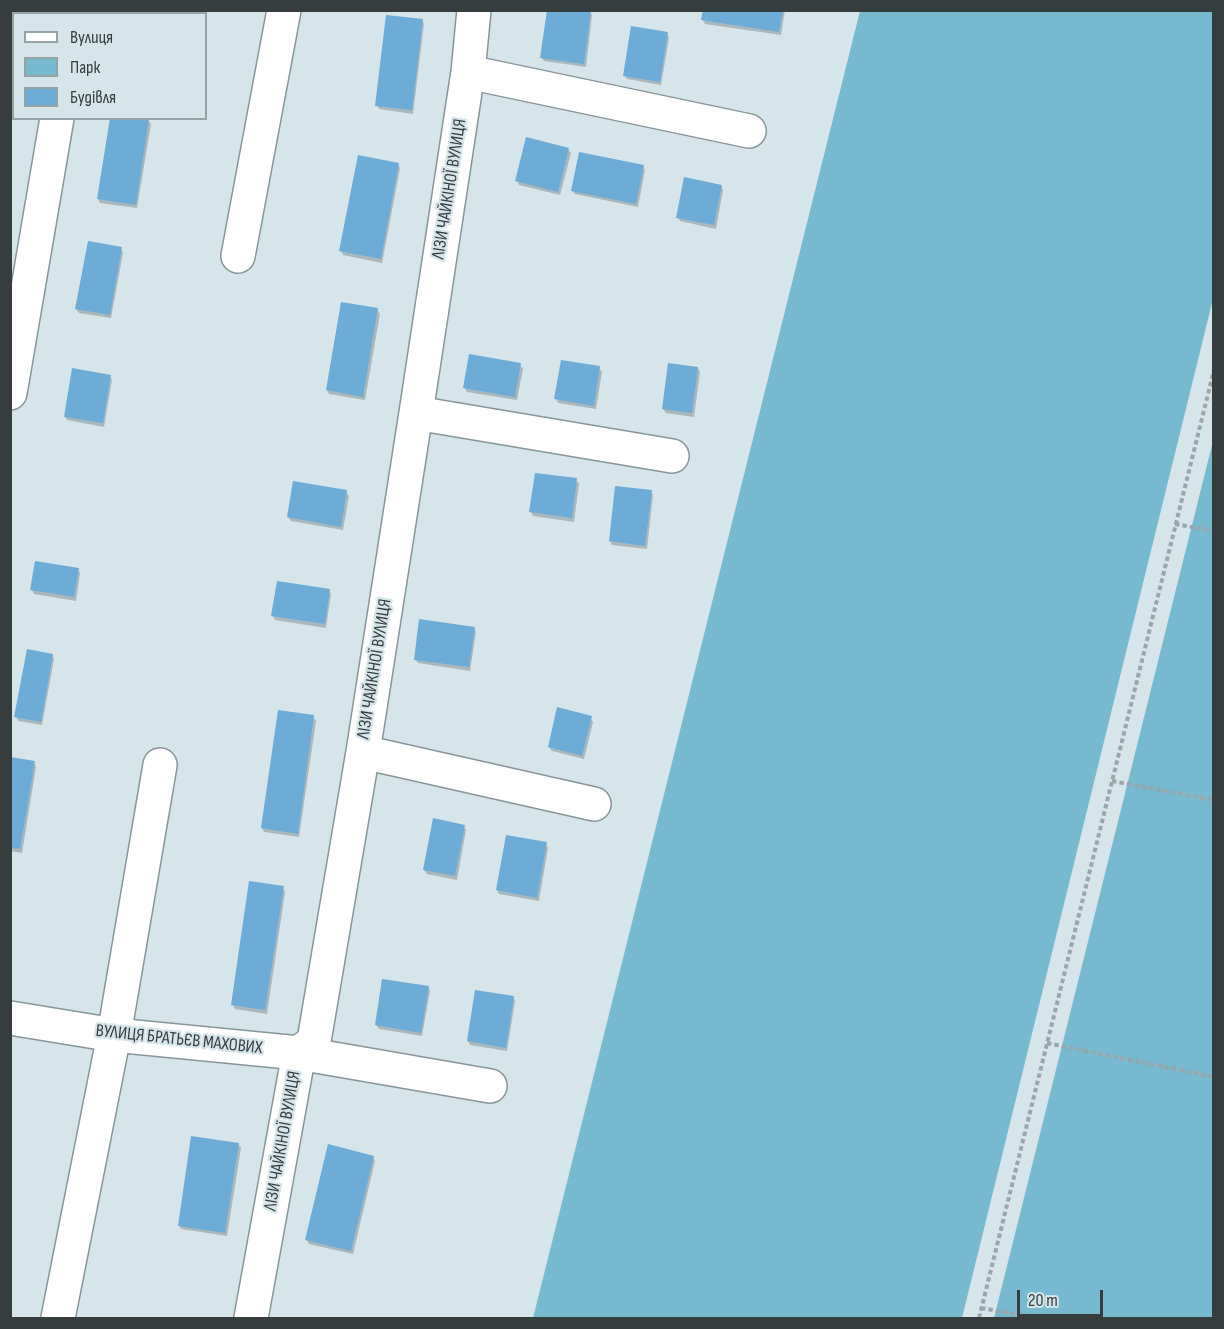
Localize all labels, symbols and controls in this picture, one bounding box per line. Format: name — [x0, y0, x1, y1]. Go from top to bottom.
legend — [12, 12, 207, 120]
text: Вулиця — [70, 27, 113, 48]
text: Парк — [70, 57, 100, 78]
text: Будівля — [70, 87, 116, 108]
street label: ЛІЗИ ЧАЙКІНОЇ ВУЛИЦЯ — [428, 117, 472, 261]
street label: ЛІЗИ ЧАЙКІНОЇ ВУЛИЦЯ — [353, 597, 397, 741]
street label: ВУЛИЦЯ БРАТЬЄВ МАХОВИХ — [95, 1021, 263, 1059]
street label: ЛІЗИ ЧАЙКІНОЇ ВУЛИЦЯ — [260, 1069, 306, 1213]
scale bar — [1020, 1278, 1106, 1316]
text: 20 m — [1028, 1290, 1058, 1311]

